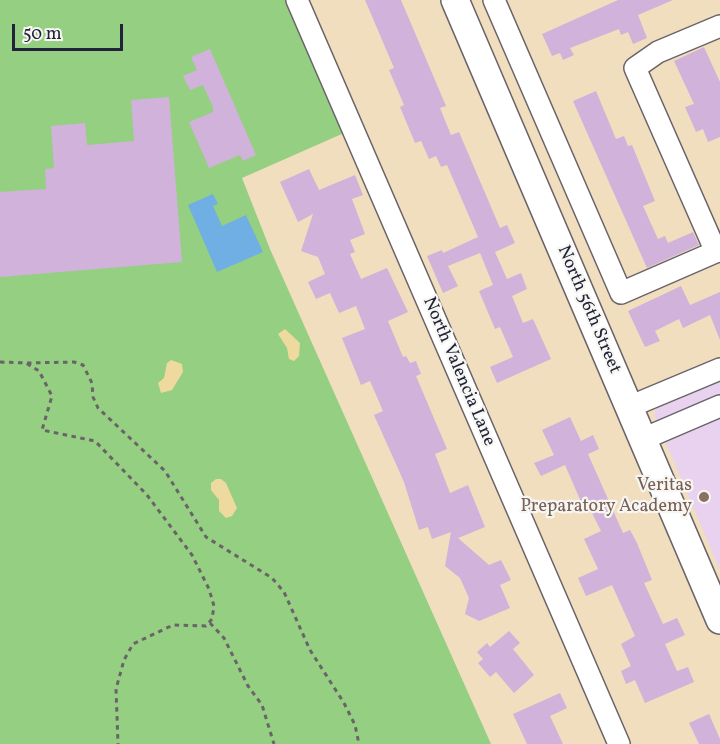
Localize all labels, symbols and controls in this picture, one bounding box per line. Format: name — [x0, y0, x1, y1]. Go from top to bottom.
scale bar — [15, 12, 126, 50]
text: 50 m — [23, 22, 62, 47]
street label: North 56th Street — [551, 243, 625, 377]
street label: North Valencia Lane — [417, 294, 499, 450]
place label: Veritas Preparatory Academy — [520, 476, 692, 518]
marker: Veritas Preparatory Academy — [697, 490, 711, 504]

